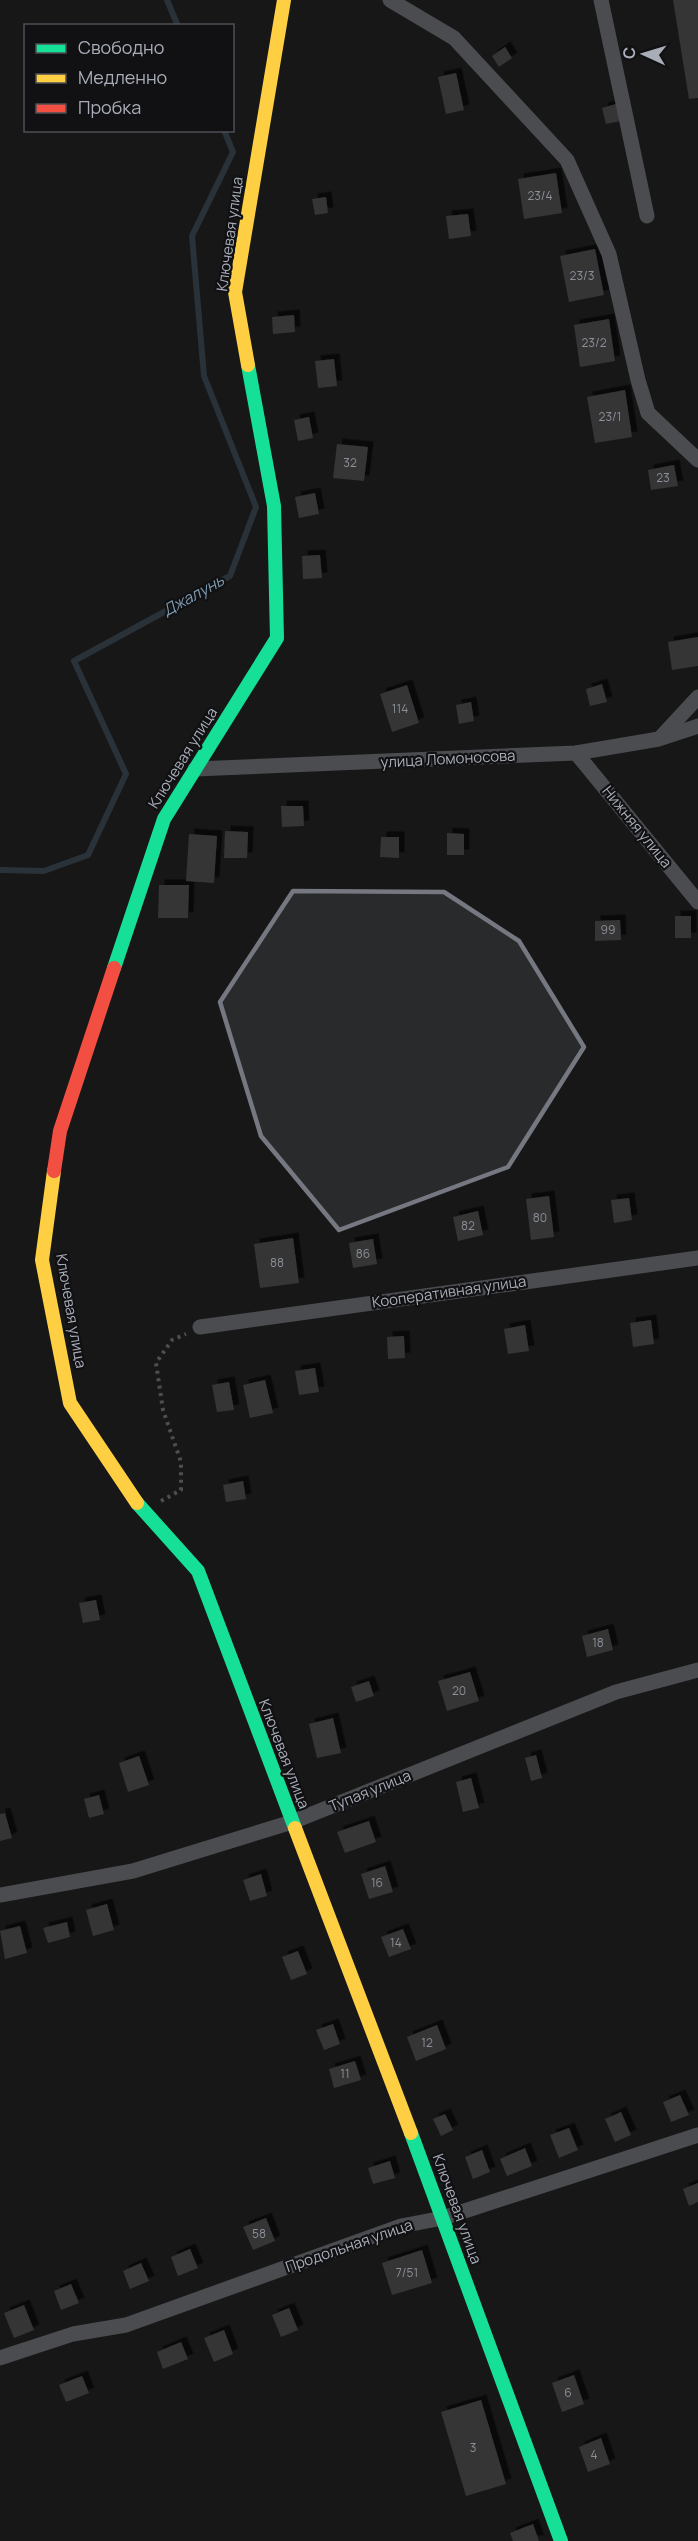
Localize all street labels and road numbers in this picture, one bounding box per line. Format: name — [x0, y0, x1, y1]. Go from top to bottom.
street label: Ключевая улица — [211, 175, 248, 293]
street label: Ключевая улица — [143, 703, 222, 812]
street label: улица Ломоносова — [380, 744, 516, 773]
street label: Нижняя улица — [598, 781, 677, 872]
street label: Ключевая улица — [51, 1252, 92, 1370]
street label: Кооперативная улица — [370, 1270, 527, 1313]
street label: Ключевая улица — [254, 1696, 315, 1812]
street label: Тупая улица — [326, 1765, 414, 1816]
street label: Ключевая улица — [428, 2151, 487, 2267]
street label: Продольная улица — [282, 2214, 415, 2277]

